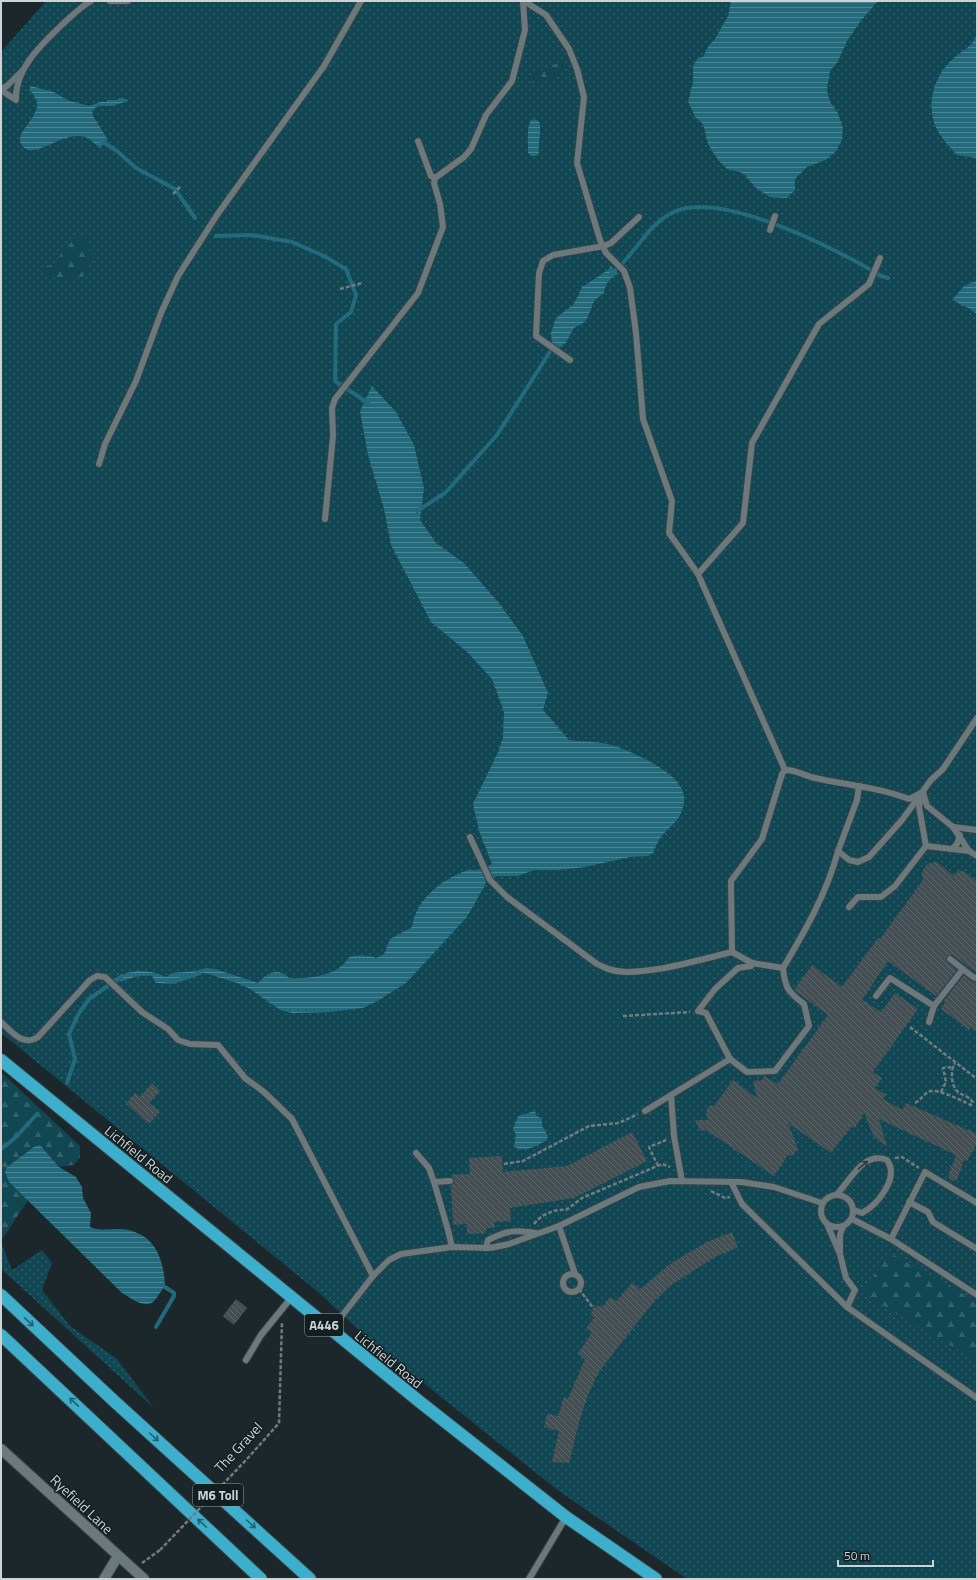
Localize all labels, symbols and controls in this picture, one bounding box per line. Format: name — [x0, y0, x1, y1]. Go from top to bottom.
street label: Lichfield Road — [100, 1120, 178, 1188]
one-way arrow — [857, 1161, 868, 1170]
road number: A446 — [305, 1314, 343, 1336]
one-way arrow — [24, 1317, 34, 1326]
street label: Lichfield Road — [350, 1325, 428, 1393]
one-way arrow — [69, 1398, 79, 1407]
street label: The Gravel — [209, 1417, 267, 1477]
one-way arrow — [149, 1433, 159, 1442]
street label: Ryefield Lane — [46, 1469, 118, 1539]
road number: M6 Toll — [193, 1484, 243, 1506]
one-way arrow — [197, 1519, 207, 1528]
one-way arrow — [246, 1520, 256, 1529]
scale bar — [838, 1542, 933, 1568]
text: 50 m — [844, 1546, 870, 1565]

